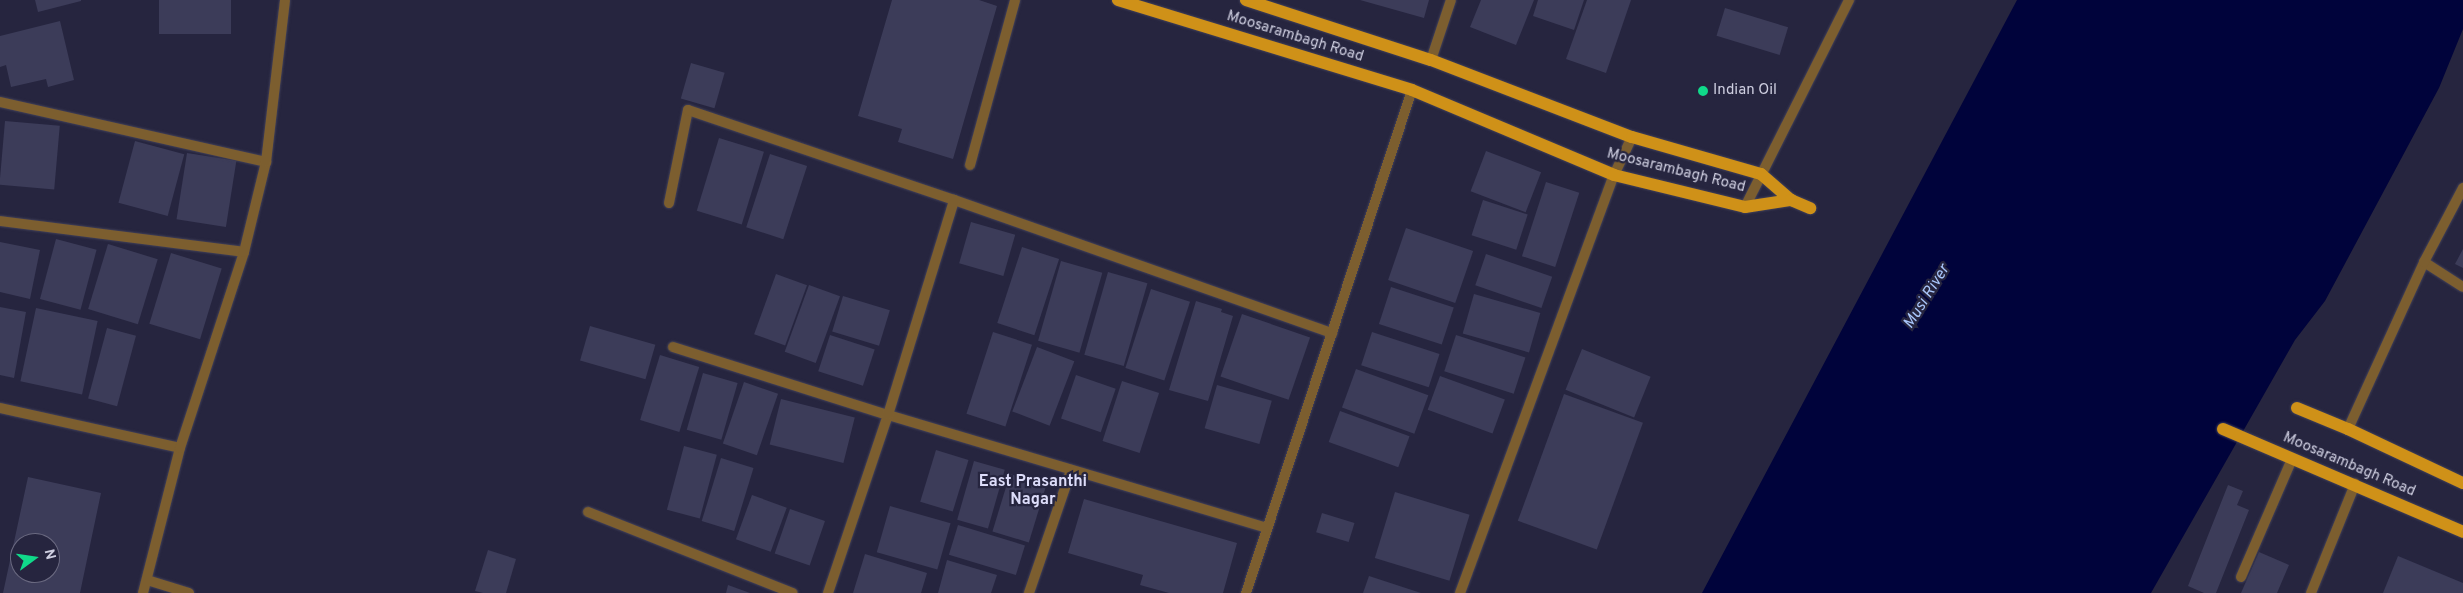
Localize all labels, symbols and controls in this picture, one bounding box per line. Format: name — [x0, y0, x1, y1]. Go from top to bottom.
street label: Moosarambagh Road — [1224, 8, 1366, 66]
place label: Indian Oil — [1713, 82, 1777, 100]
marker: Indian Oil — [1697, 85, 1709, 97]
street label: Moosarambagh Road — [1605, 145, 1747, 197]
water label: Musi River — [1900, 261, 1954, 333]
street label: Moosarambagh Road — [2280, 429, 2418, 501]
district label: East Prasanthi Nagar — [979, 472, 1087, 510]
north arrow — [10, 533, 60, 583]
text: N — [40, 548, 59, 561]

